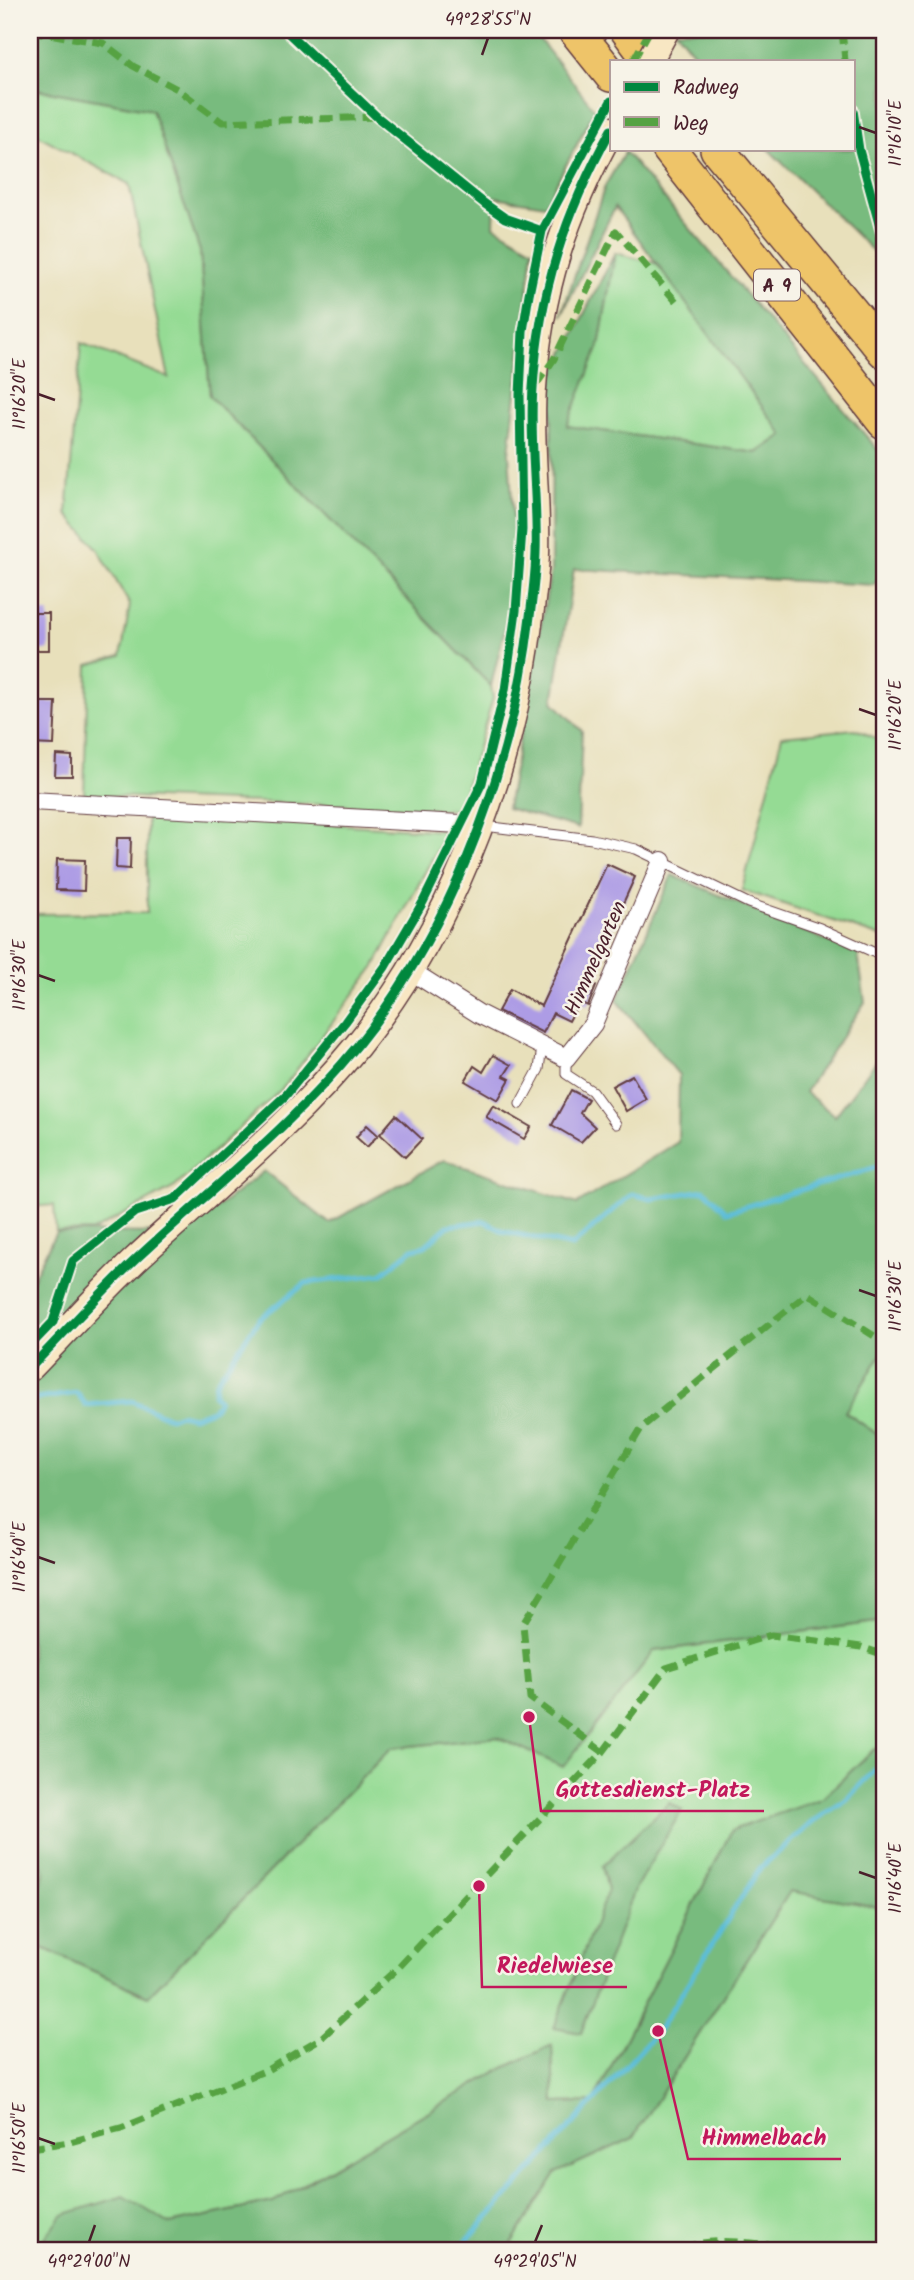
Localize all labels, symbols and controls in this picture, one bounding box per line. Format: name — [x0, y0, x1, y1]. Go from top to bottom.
text: 49°28'55"N — [445, 6, 531, 35]
legend — [610, 60, 855, 150]
text: Radweg — [673, 72, 739, 105]
text: 11°16'10"E — [882, 99, 911, 166]
text: Weg — [673, 108, 709, 141]
road number: A 9 — [754, 270, 800, 300]
text: 11°16'20"E — [6, 358, 35, 430]
text: 11°16'20"E — [882, 679, 911, 751]
street label: Himmelgarten — [556, 896, 636, 1021]
text: 11°16'30"E — [6, 939, 35, 1011]
text: 11°16'30"E — [882, 1260, 911, 1332]
text: 11°16'40"E — [6, 1521, 35, 1593]
callout: Gottesdienst-Platz — [541, 1767, 764, 1811]
text: Gottesdienst-Platz — [556, 1773, 750, 1809]
text: 11°16'40"E — [882, 1842, 911, 1914]
callout: Riedelwiese — [482, 1943, 627, 1987]
text: Riedelwiese — [497, 1949, 613, 1985]
text: 11°16'50"E — [6, 2102, 35, 2173]
callout: Himmelbach — [688, 2115, 841, 2159]
text: Himmelbach — [702, 2121, 827, 2157]
text: 49°29'00"N — [48, 2248, 130, 2277]
text: 49°29'05"N — [493, 2248, 577, 2277]

